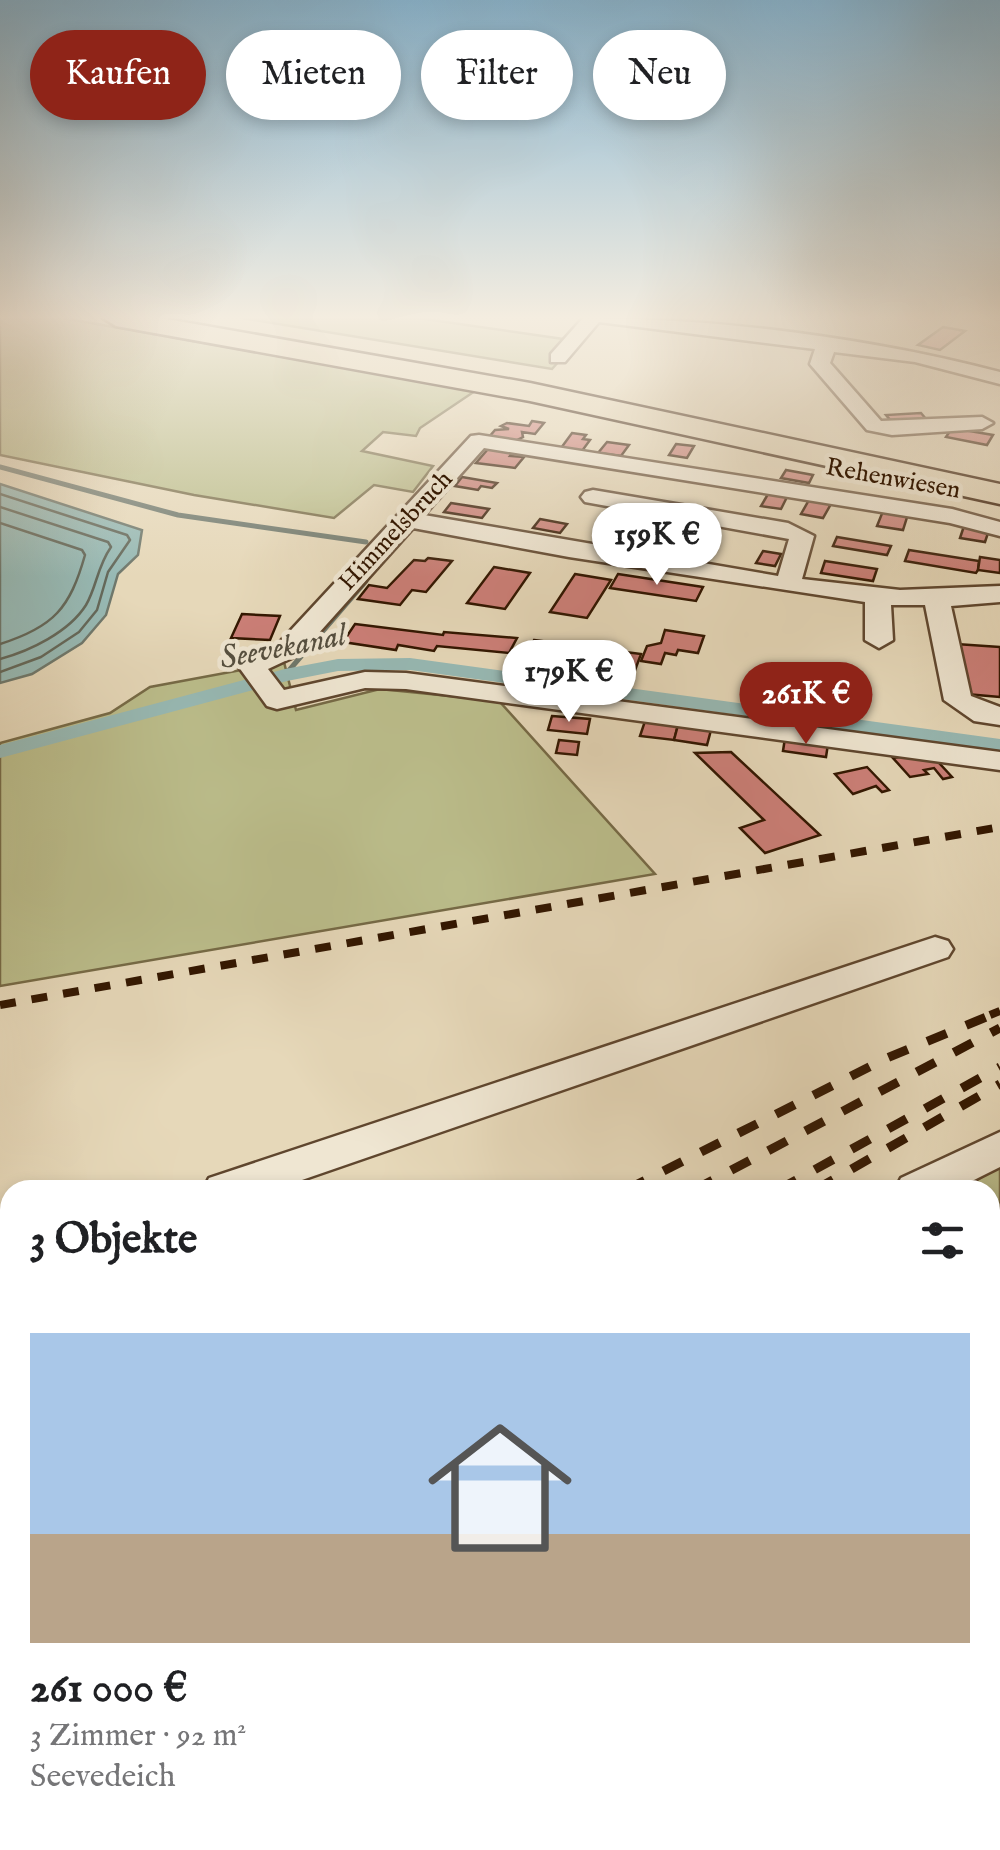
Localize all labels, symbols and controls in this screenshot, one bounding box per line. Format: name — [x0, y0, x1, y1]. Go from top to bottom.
chip: Kaufen — [30, 30, 206, 120]
chip: Mieten — [226, 30, 401, 120]
chip: Filter — [421, 30, 573, 120]
chip: Neu — [593, 30, 726, 120]
street label: Rehenwiesen — [823, 451, 963, 507]
street label: Himmelsbruch — [332, 464, 460, 598]
pin: 159K € — [576, 503, 738, 588]
text: 159K € — [614, 515, 700, 556]
water label: Seevekanal — [217, 615, 352, 680]
pin: 179K € — [488, 640, 650, 725]
text: 179K € — [524, 652, 614, 693]
pin: 261K € — [725, 662, 887, 747]
text: 261K € — [761, 674, 851, 715]
icon: filters — [915, 1213, 970, 1268]
text: 3 Objekte — [30, 1214, 197, 1267]
icon: home — [410, 1398, 590, 1578]
text: 261 000 € — [30, 1663, 188, 1716]
text: 3 Zimmer · 92 m² — [30, 1716, 246, 1757]
text: Seevedeich — [30, 1757, 175, 1798]

